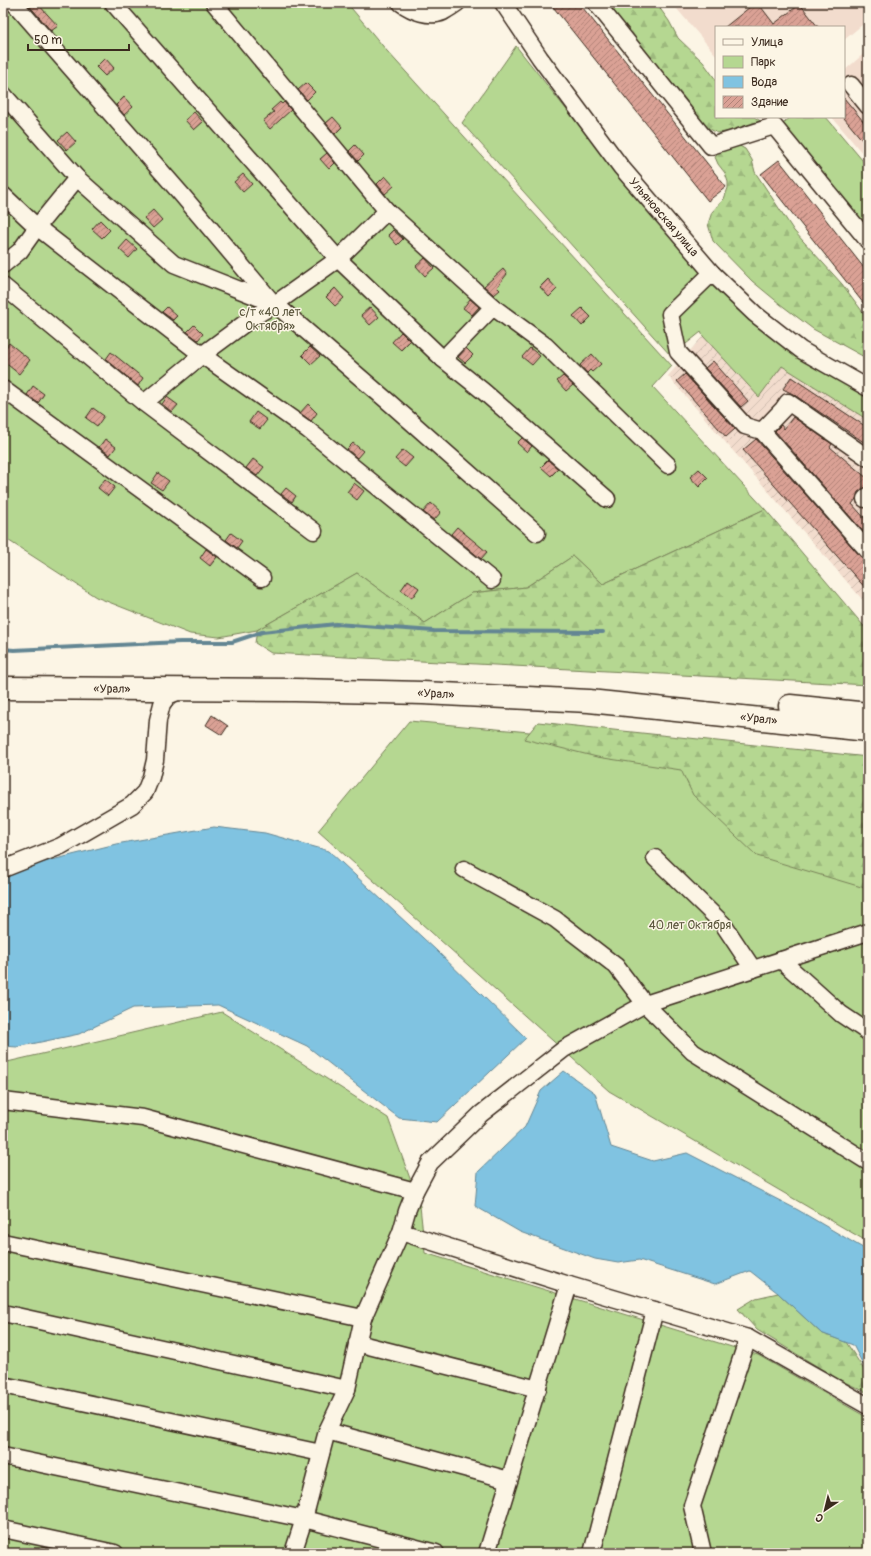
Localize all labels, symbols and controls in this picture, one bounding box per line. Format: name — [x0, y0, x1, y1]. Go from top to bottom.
scale bar — [28, 26, 129, 52]
legend — [715, 26, 845, 118]
text: 50 m — [34, 33, 62, 48]
text: Улица — [751, 35, 783, 50]
text: Парк — [751, 55, 776, 70]
text: Вода — [751, 75, 777, 90]
text: Здание — [751, 95, 788, 110]
street label: Ульяновская улица — [626, 175, 702, 260]
park label: с/т «40 лет Октября» — [240, 305, 301, 334]
street label: «Урал» — [94, 681, 130, 696]
street label: «Урал» — [417, 685, 455, 702]
street label: «Урал» — [740, 709, 778, 728]
park label: 40 лет Октября — [649, 918, 731, 933]
north arrow — [805, 1490, 845, 1530]
text: С — [813, 1510, 826, 1525]

